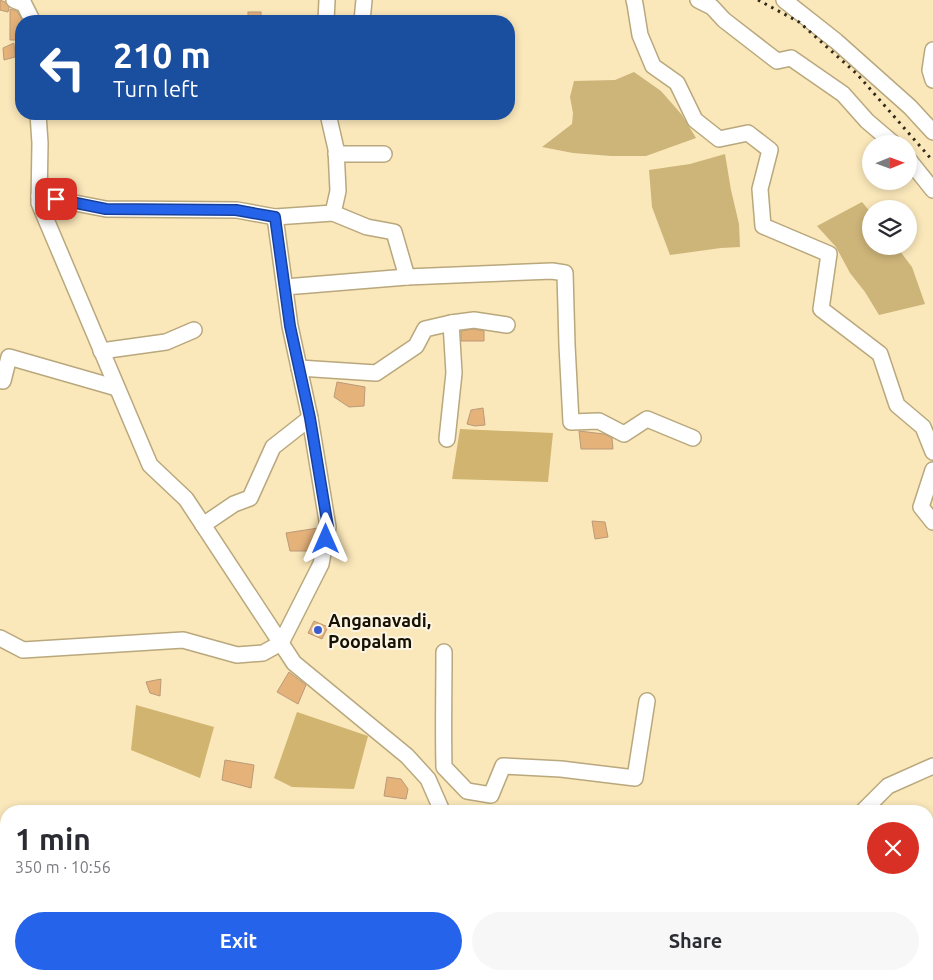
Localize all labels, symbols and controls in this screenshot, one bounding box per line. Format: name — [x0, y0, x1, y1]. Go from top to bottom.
icon: left — [30, 35, 95, 100]
text: 210 m — [113, 35, 211, 75]
text: Turn left — [113, 76, 198, 101]
north arrow — [862, 135, 918, 190]
map controls — [862, 135, 917, 255]
pin — [35, 178, 77, 220]
icon: arrive — [42, 185, 70, 213]
button: layers — [862, 200, 917, 255]
position arrow — [299, 512, 351, 564]
place label: Anganavadi, Poopalam — [328, 610, 431, 651]
marker: Anganavadi, Poopalam — [312, 624, 324, 636]
text: 1 min — [15, 822, 91, 856]
button: close — [867, 822, 919, 874]
text: 350 m · 10:56 — [15, 858, 111, 876]
button: Exit — [15, 912, 462, 970]
button: Share — [472, 912, 919, 970]

